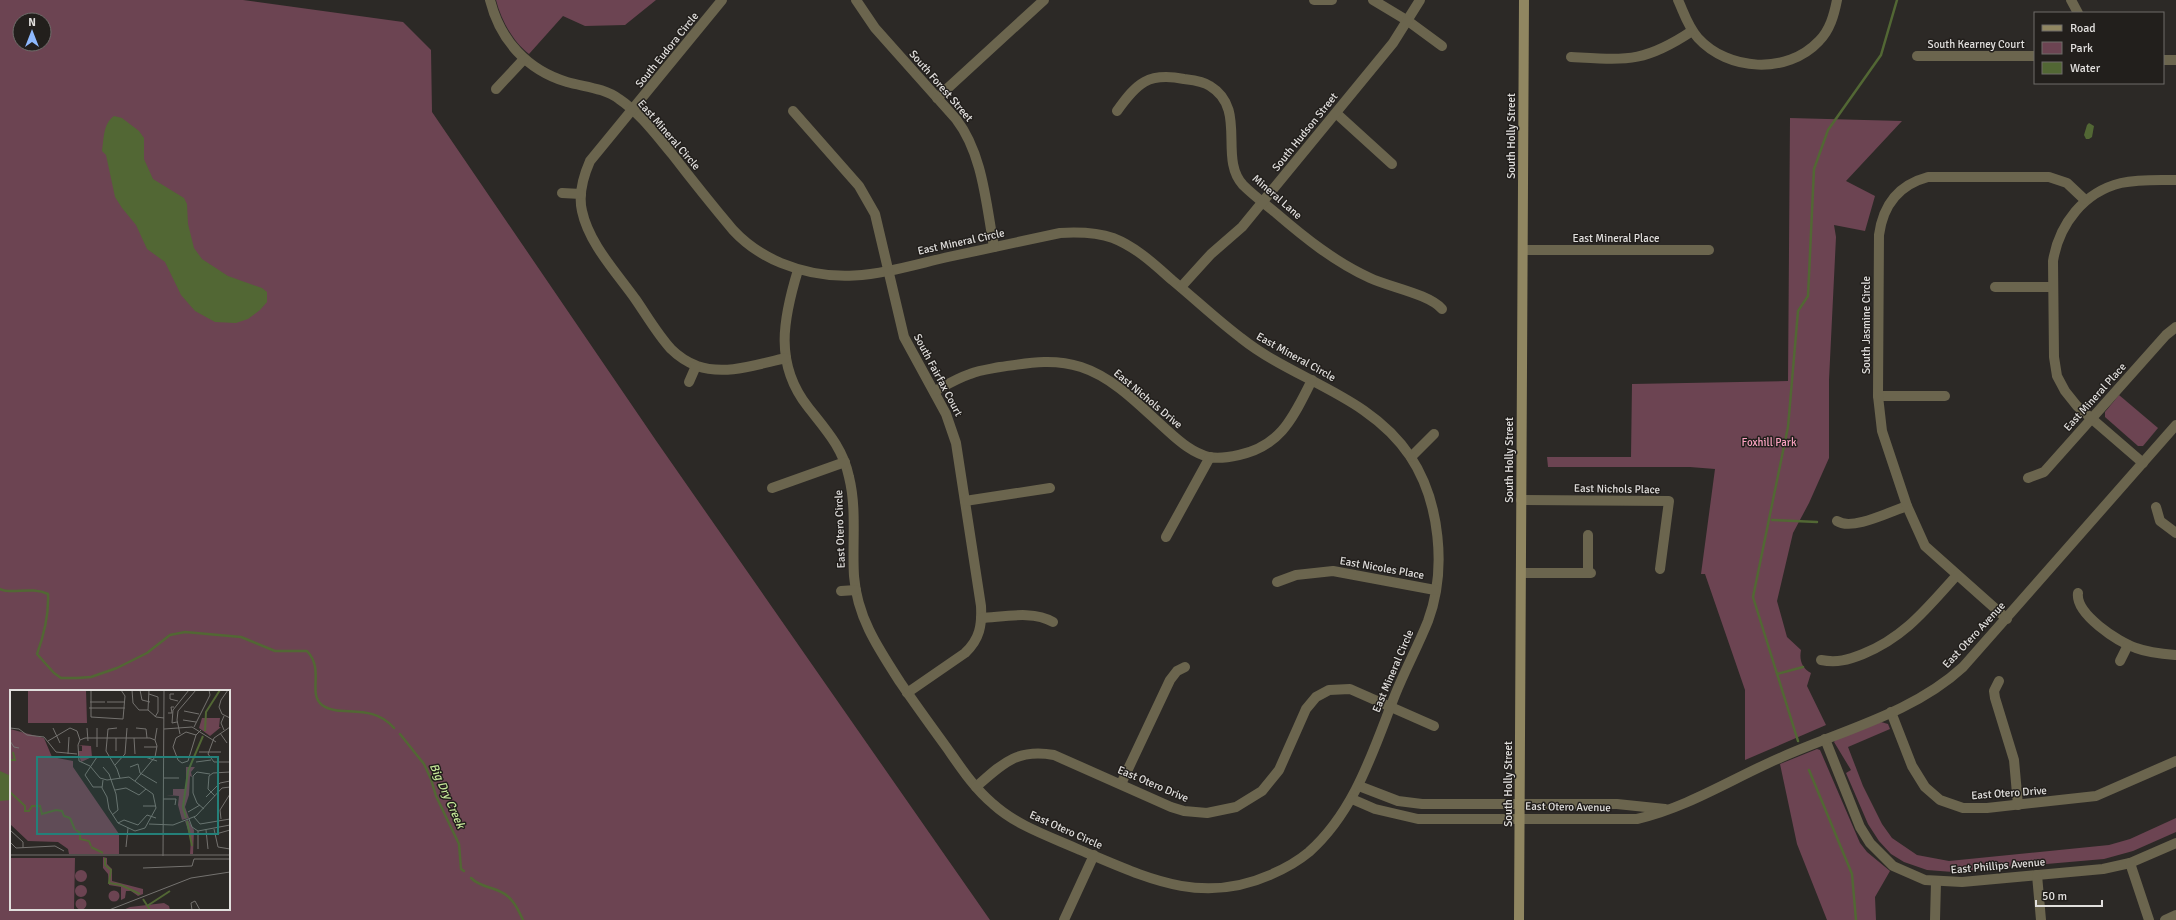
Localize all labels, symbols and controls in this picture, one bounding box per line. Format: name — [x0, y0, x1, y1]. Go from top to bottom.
street label: South Eudora Circle — [633, 10, 701, 90]
north arrow — [12, 12, 52, 52]
legend — [2034, 12, 2164, 84]
text: N — [28, 16, 36, 29]
text: Road — [2070, 21, 2096, 36]
street label: South Kearney Court — [1928, 38, 2025, 51]
text: Park — [2070, 41, 2093, 56]
street label: South Forest Street — [906, 48, 976, 124]
text: Water — [2070, 61, 2101, 76]
street label: South Hudson Street — [1269, 90, 1341, 174]
street label: South Holly Street — [1505, 93, 1518, 179]
street label: East Mineral Circle — [635, 97, 703, 173]
street label: Mineral Lane — [1250, 172, 1304, 222]
street label: East Mineral Circle — [916, 226, 1006, 258]
street label: East Mineral Place — [1572, 232, 1660, 245]
street label: South Jasmine Circle — [1860, 276, 1873, 374]
street label: East Mineral Circle — [1254, 330, 1338, 384]
street label: South Fairfax Court — [911, 332, 965, 419]
street label: East Mineral Place — [2061, 360, 2129, 434]
street label: East Nichols Drive — [1111, 367, 1185, 431]
street label: South Holly Street — [1503, 417, 1516, 503]
park label: Foxhill Park — [1742, 436, 1797, 449]
street label: East Nichols Place — [1574, 482, 1660, 496]
street label: East Otero Circle — [832, 490, 848, 568]
street label: East Nicoles Place — [1339, 554, 1425, 582]
street label: East Otero Avenue — [1940, 599, 2008, 671]
street label: East Mineral Circle — [1370, 628, 1416, 714]
inset map — [10, 690, 230, 910]
street label: South Holly Street — [1502, 741, 1515, 827]
water label: Big Dry Creek — [426, 761, 468, 832]
street label: East Otero Drive — [1116, 763, 1190, 805]
street label: East Otero Drive — [1971, 784, 2047, 802]
street label: East Otero Avenue — [1525, 800, 1611, 814]
street label: East Otero Circle — [1027, 808, 1105, 852]
street label: East Phillips Avenue — [1950, 855, 2046, 877]
scale bar — [2036, 882, 2102, 908]
text: 50 m — [2042, 889, 2067, 904]

